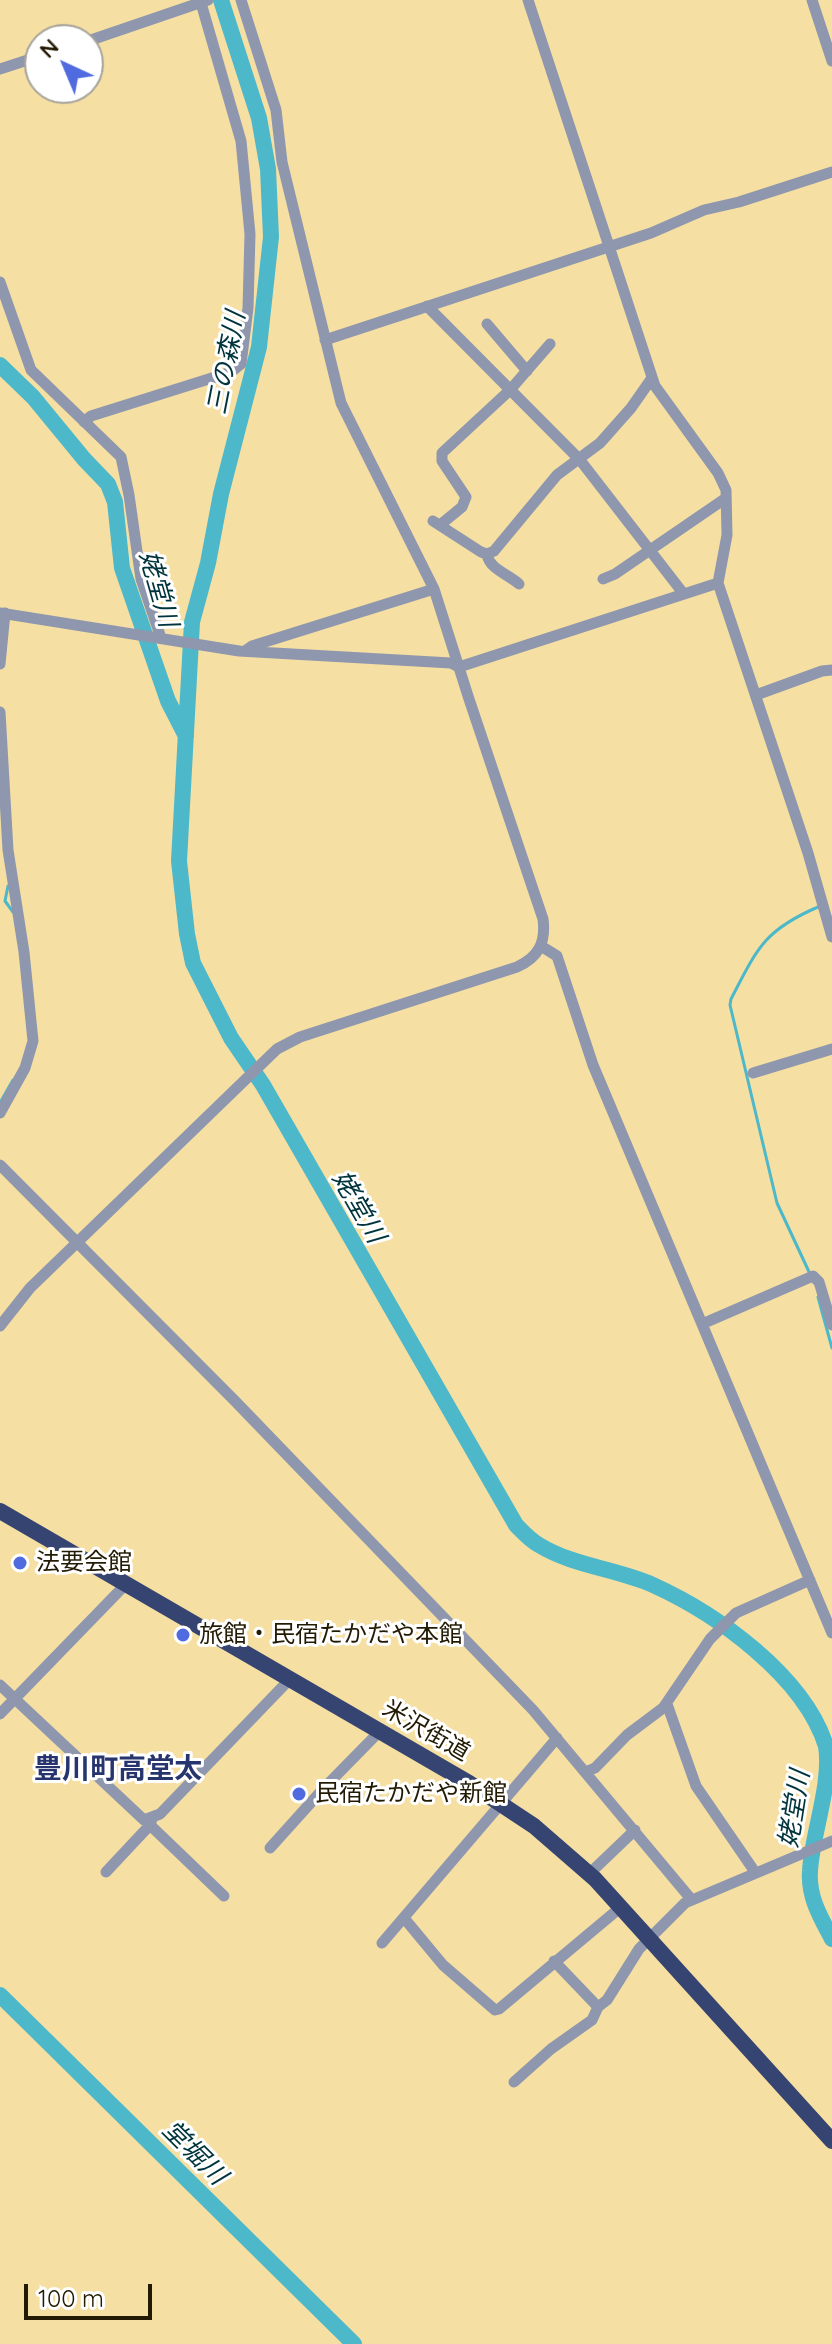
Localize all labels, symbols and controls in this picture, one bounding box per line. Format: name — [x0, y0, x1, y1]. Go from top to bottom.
north arrow — [24, 24, 104, 104]
text: N — [33, 32, 64, 64]
water label: 三の森川 — [202, 309, 252, 417]
water label: 姥堂川 — [132, 547, 184, 631]
water label: 姥堂川 — [325, 1165, 391, 1249]
place label: 法要会館 — [36, 1549, 132, 1577]
marker: 法要会館 — [11, 1554, 29, 1572]
place label: 旅館・民宿たかだや本館 — [199, 1621, 463, 1649]
marker: 旅館・民宿たかだや本館 — [174, 1626, 192, 1644]
street label: 米沢街道 — [377, 1695, 475, 1767]
district label: 豊川町高堂太 — [34, 1753, 202, 1787]
water label: 姥堂川 — [773, 1768, 817, 1850]
place label: 民宿たかだや新館 — [315, 1780, 507, 1808]
marker: 民宿たかだや新館 — [290, 1785, 308, 1803]
water label: 堂堀川 — [155, 2114, 233, 2192]
scale bar — [28, 2268, 156, 2318]
text: 100 m — [38, 2283, 104, 2313]

